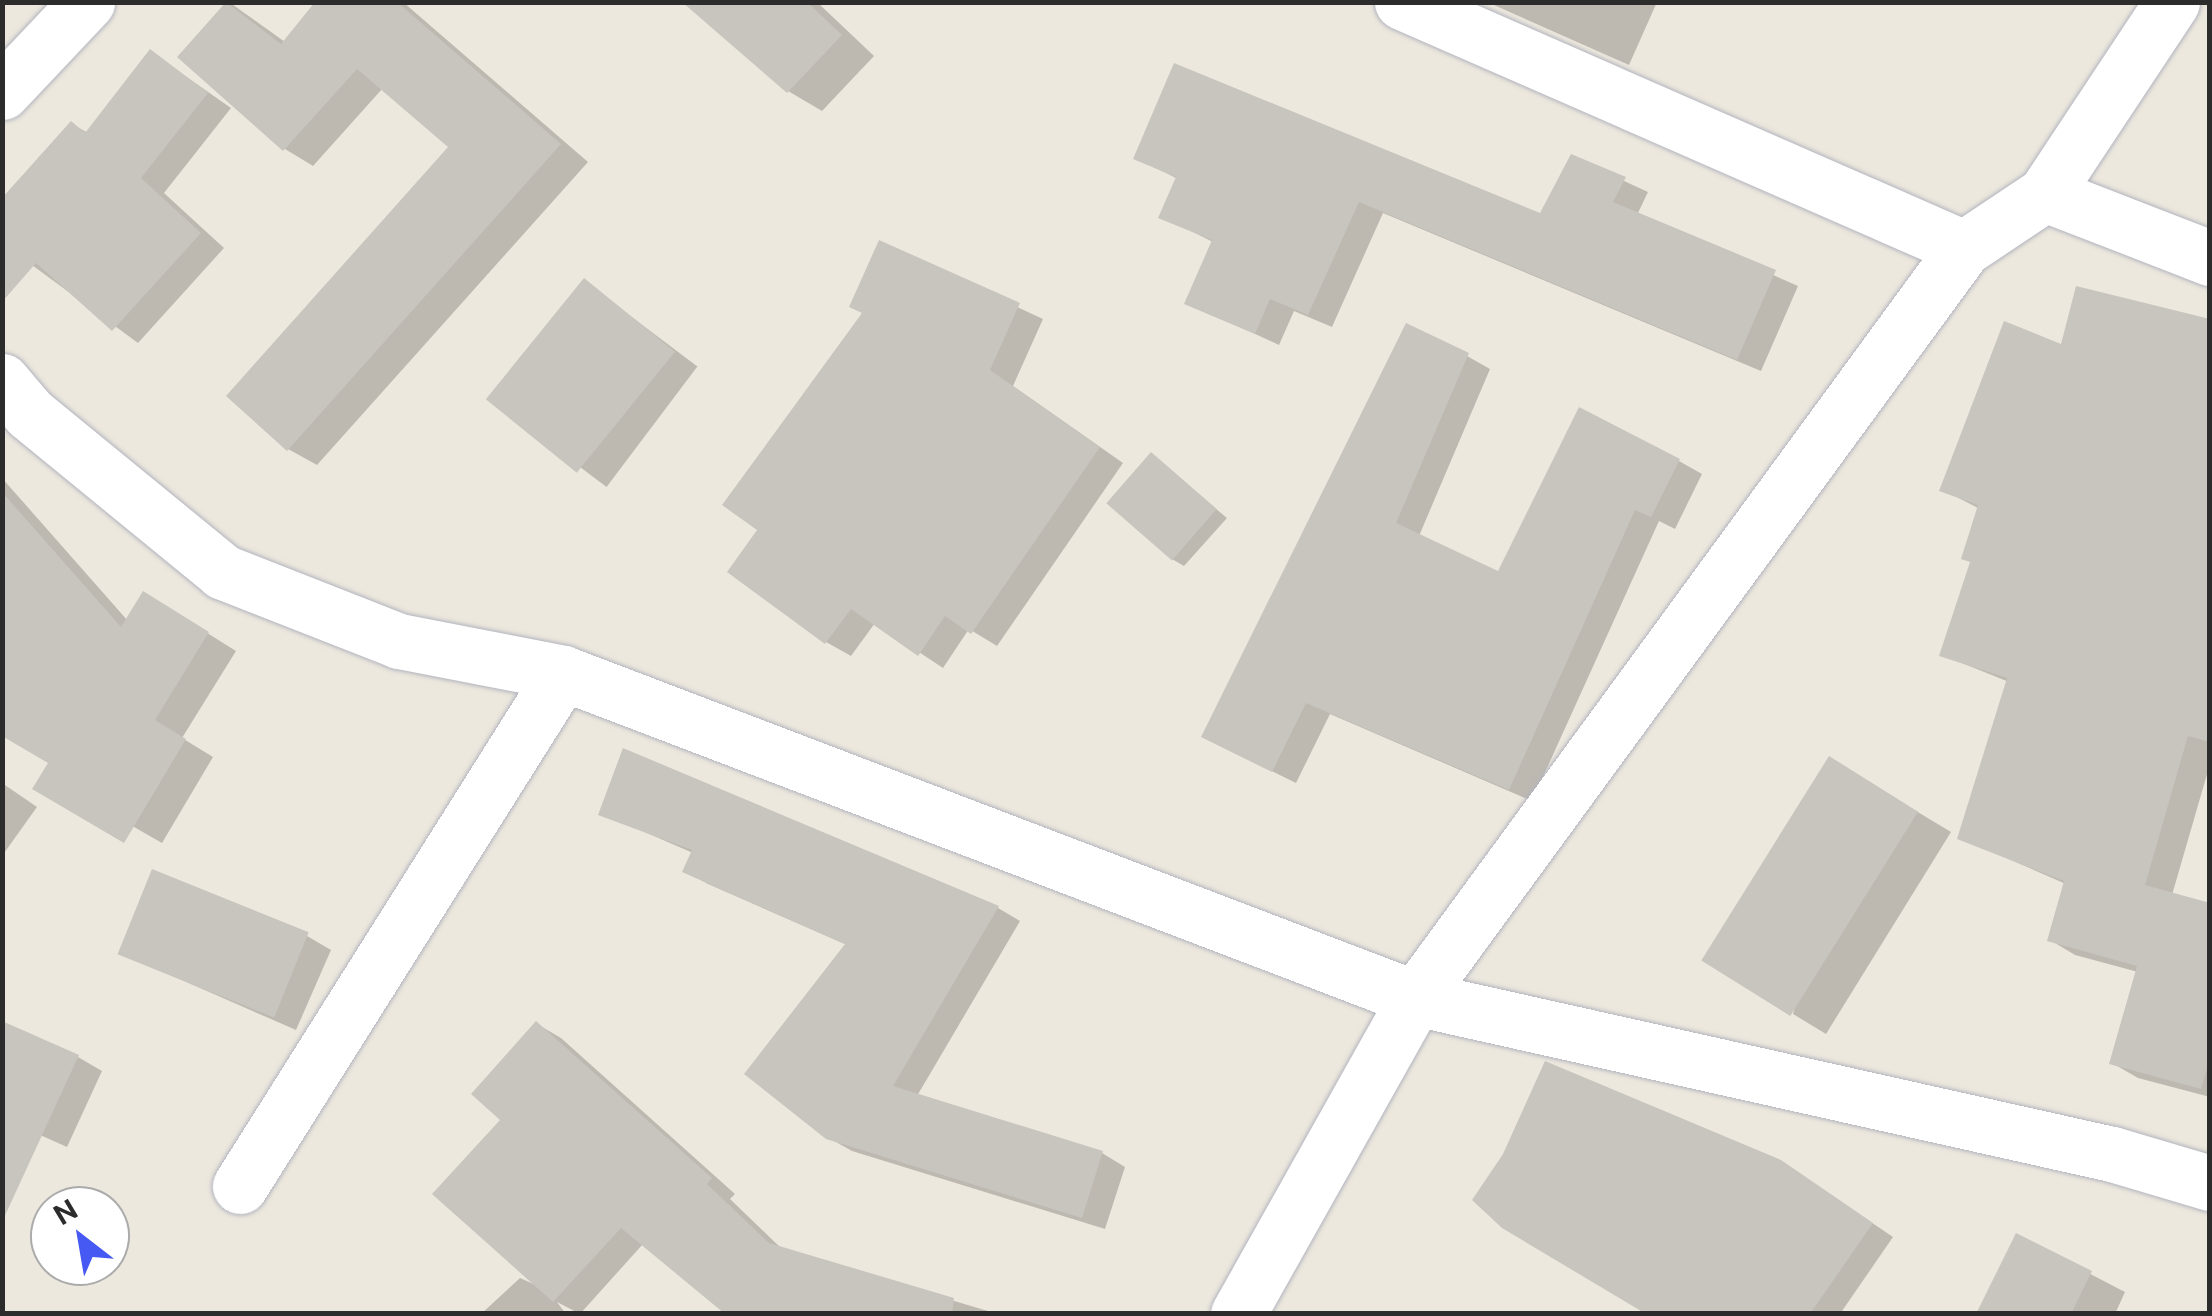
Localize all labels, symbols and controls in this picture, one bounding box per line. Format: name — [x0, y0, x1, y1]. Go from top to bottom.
north arrow — [30, 1186, 130, 1286]
text: N — [47, 1192, 83, 1231]

